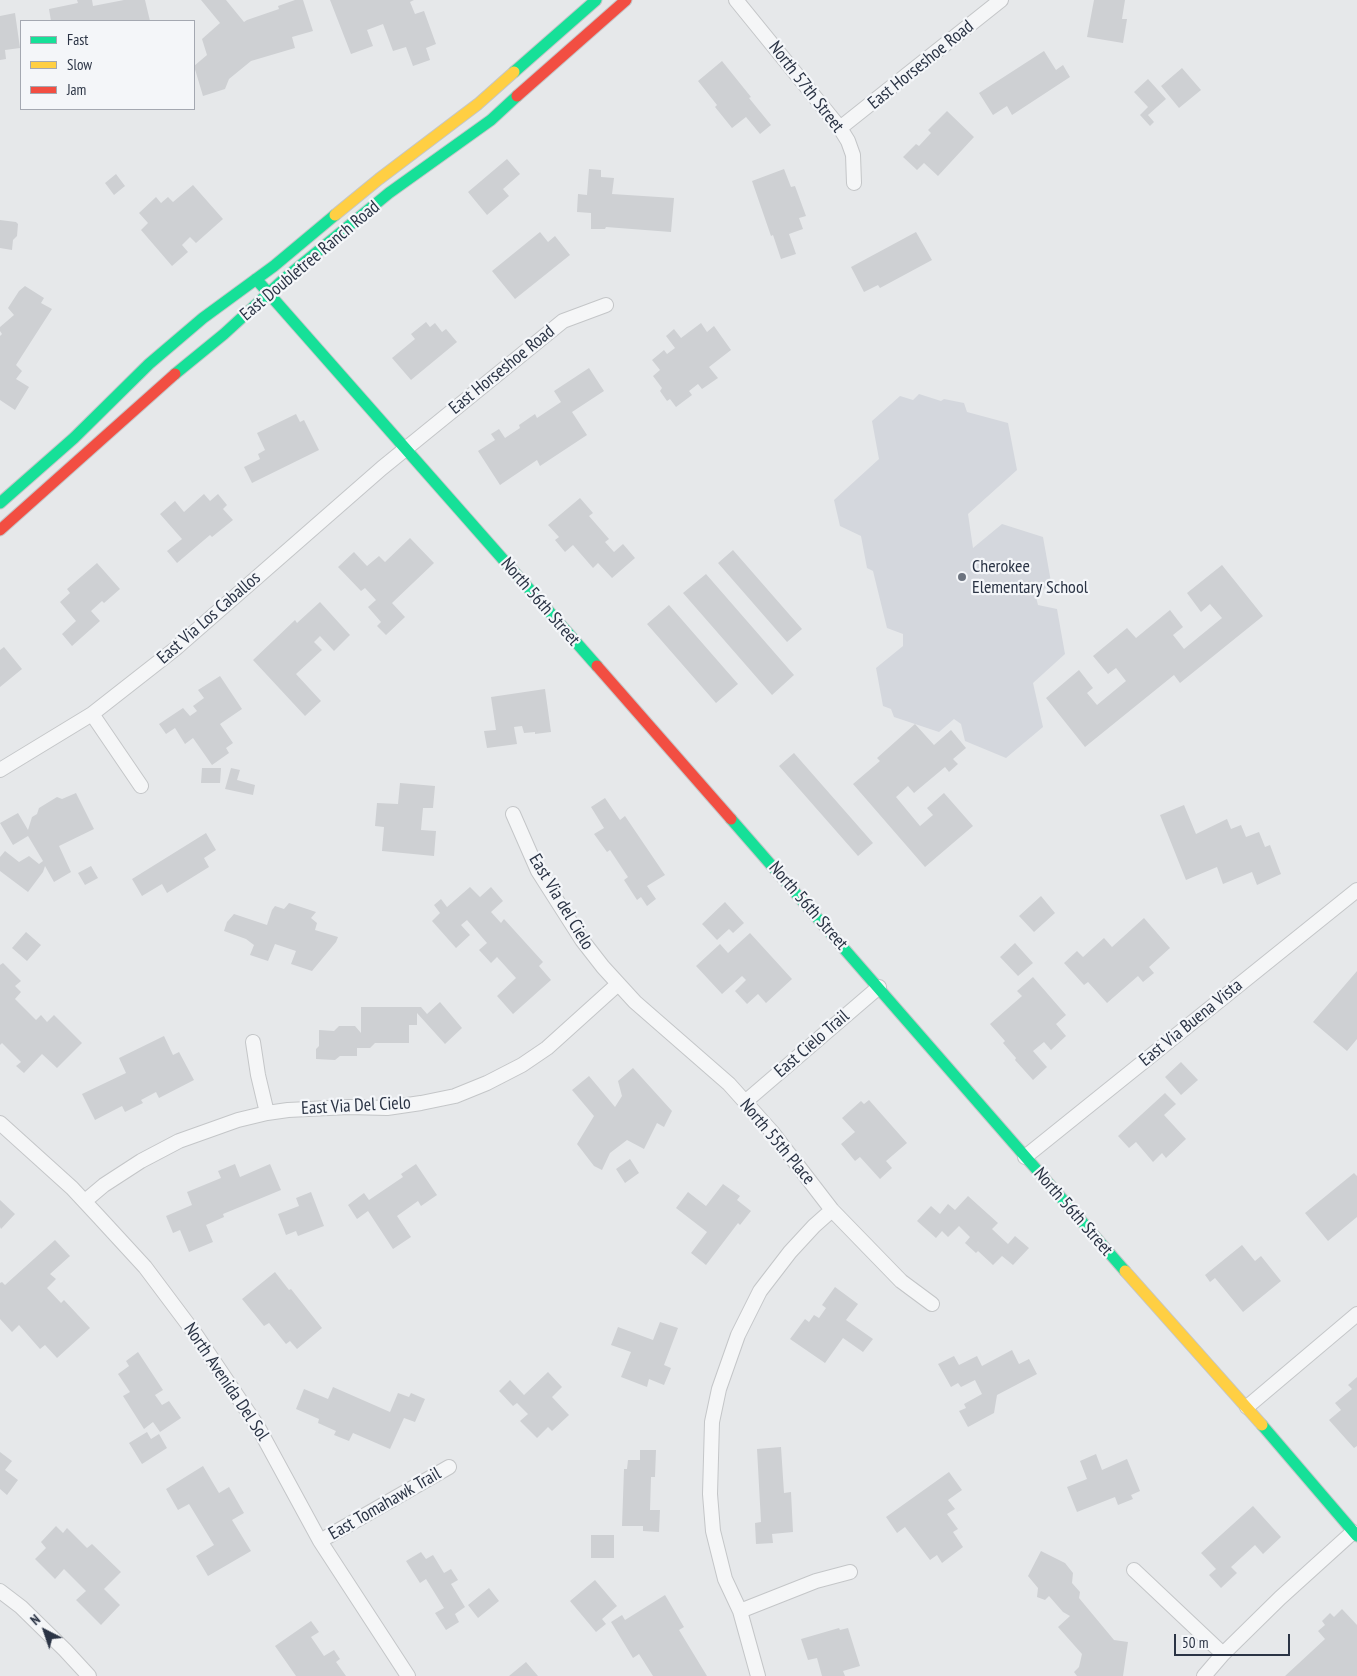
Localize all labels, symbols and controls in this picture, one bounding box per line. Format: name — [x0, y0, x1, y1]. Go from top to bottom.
street label: East Horseshoe Road — [864, 16, 978, 114]
legend — [20, 20, 195, 110]
text: Fast — [67, 30, 88, 49]
street label: North 57th Street — [764, 37, 848, 137]
text: Slow — [67, 55, 92, 74]
text: Jam — [67, 80, 86, 99]
street label: East Doubletree Ranch Road — [236, 196, 384, 326]
street label: East Horseshoe Road — [445, 321, 559, 419]
street label: North 56th Street — [496, 554, 584, 650]
place label: Cherokee Elementary School — [972, 556, 1088, 598]
street label: East Via Los Caballos — [153, 567, 265, 669]
marker: Cherokee Elementary School — [956, 571, 968, 583]
street label: East Via del Cielo — [524, 850, 598, 954]
street label: North 56th Street — [764, 858, 852, 954]
street label: East Via Buena Vista — [1135, 975, 1247, 1071]
street label: East Cielo Trail — [770, 1006, 854, 1082]
street label: East Via Del Cielo — [301, 1092, 411, 1120]
street label: North 55th Place — [735, 1095, 819, 1189]
street label: North 56th Street — [1029, 1164, 1117, 1260]
street label: North Avenida Del Sol — [179, 1319, 273, 1445]
street label: East Tomahawk Trail — [325, 1463, 445, 1545]
north arrow — [20, 1606, 70, 1656]
text: N — [26, 1610, 44, 1629]
scale bar — [1177, 1624, 1293, 1656]
text: 50 m — [1182, 1633, 1208, 1652]

